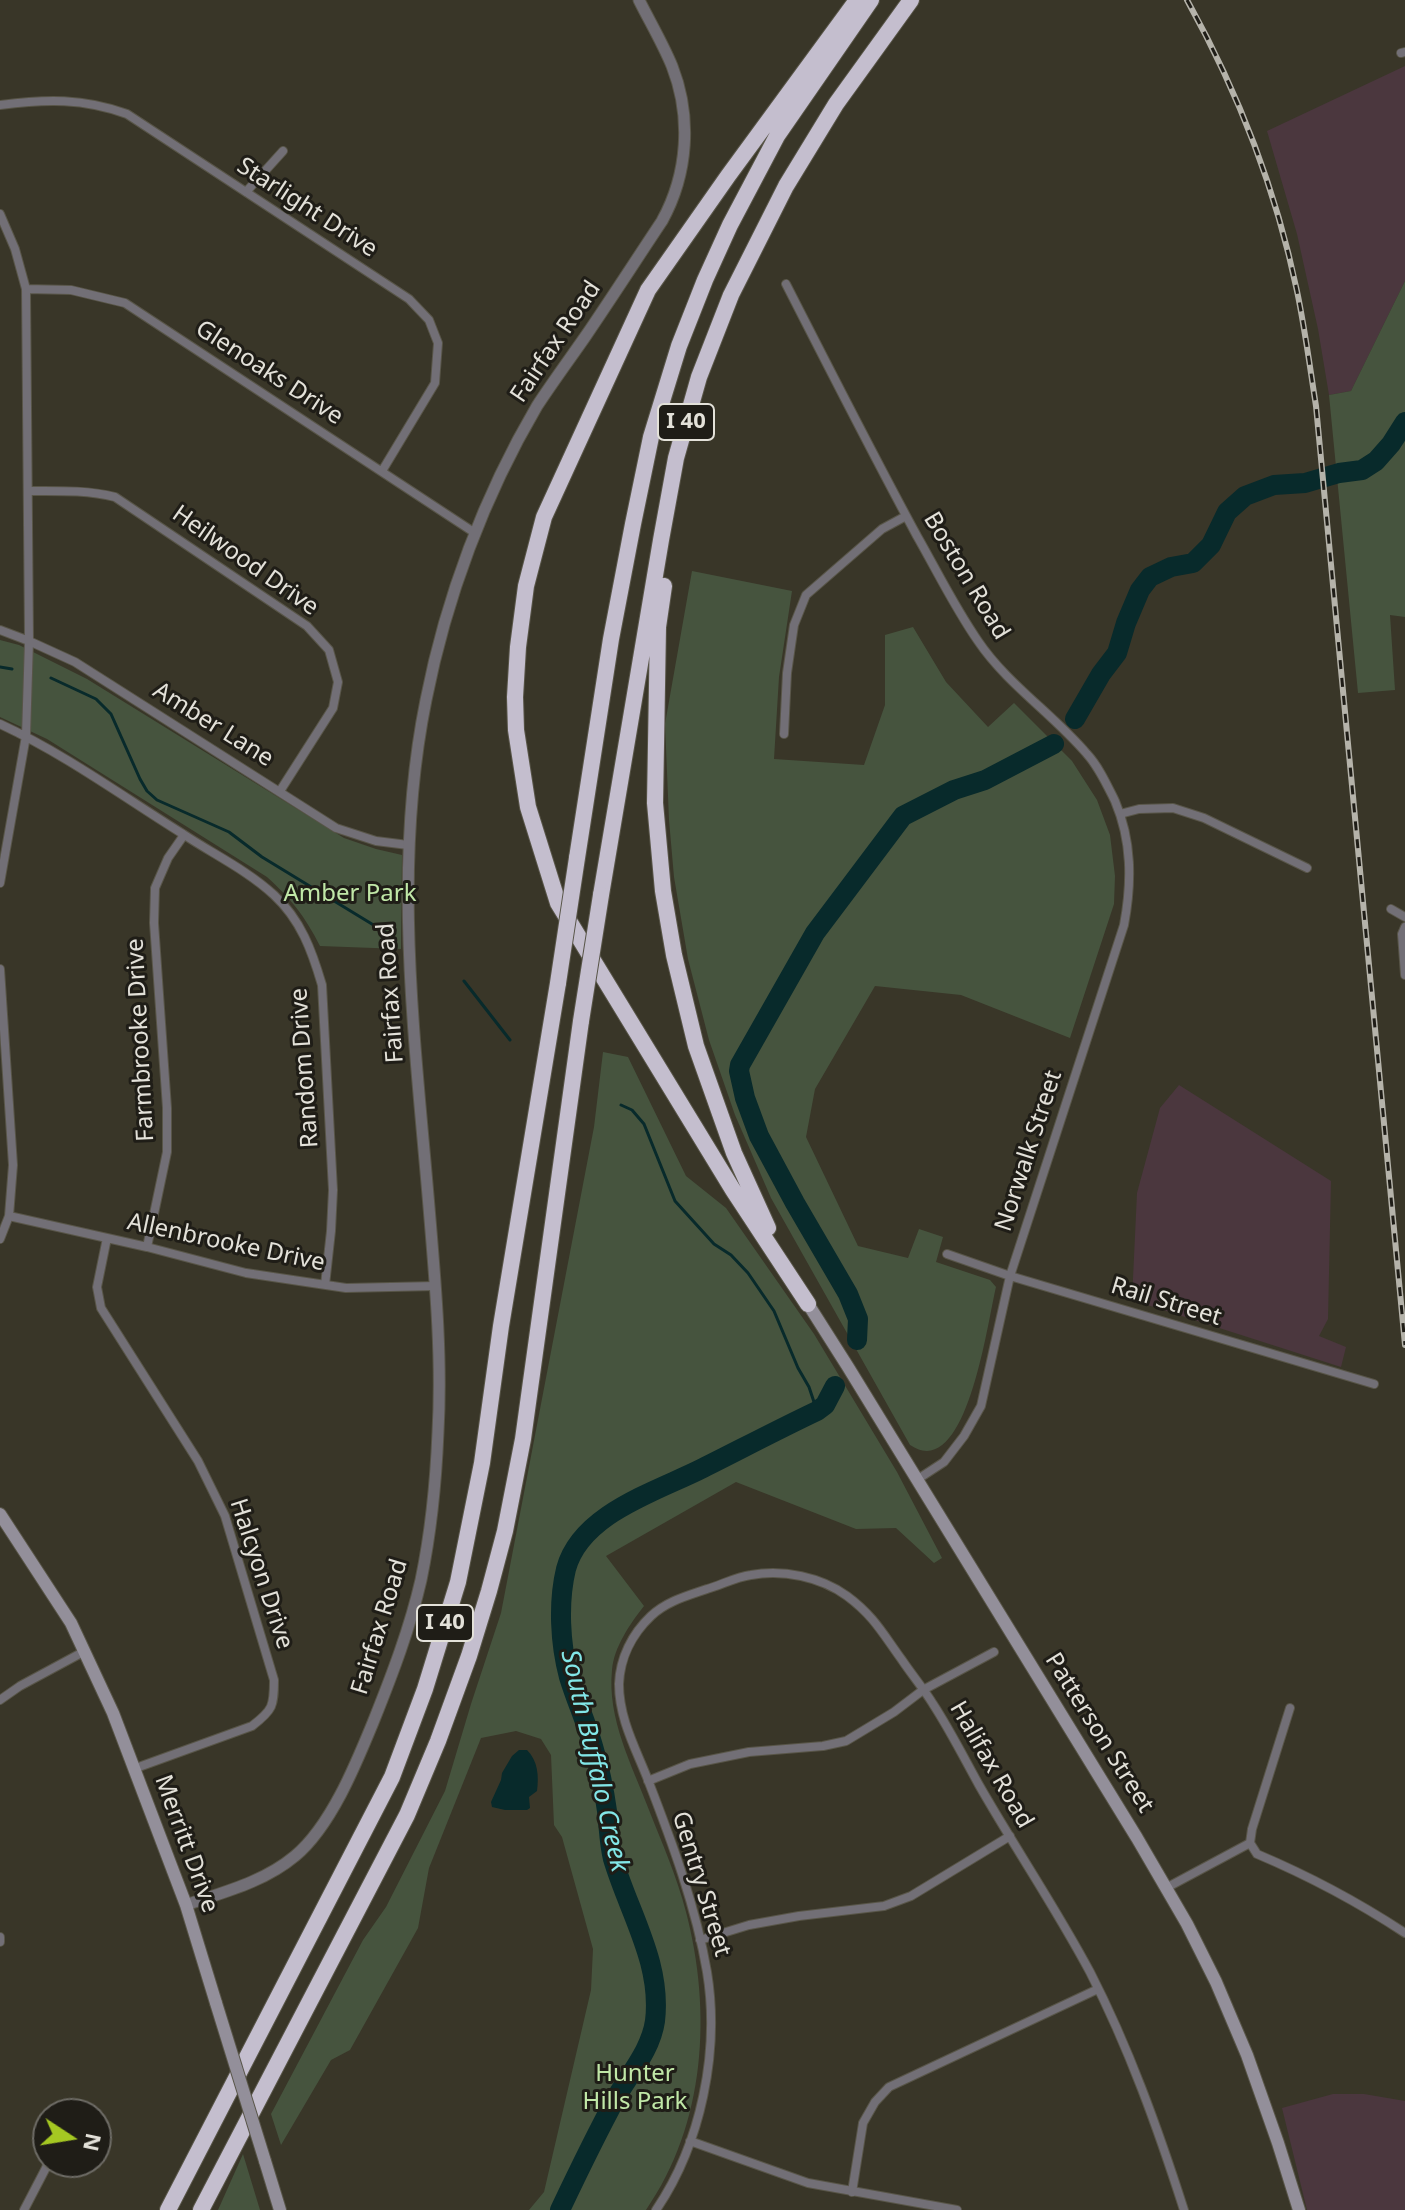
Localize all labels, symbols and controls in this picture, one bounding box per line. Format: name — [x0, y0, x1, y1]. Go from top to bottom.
street label: Starlight Drive — [231, 152, 383, 264]
street label: Fairfax Road — [505, 276, 607, 408]
street label: Glenoaks Drive — [190, 315, 348, 431]
road number: I 40 — [658, 404, 714, 440]
street label: Heilwood Drive — [166, 500, 324, 622]
street label: Boston Road — [917, 507, 1015, 645]
street label: Amber Lane — [147, 677, 279, 773]
park label: Amber Park — [284, 880, 416, 908]
street label: Fairfax Road — [372, 922, 410, 1064]
street label: Farmbrooke Drive — [121, 938, 161, 1142]
street label: Random Drive — [285, 987, 325, 1149]
street label: Norwalk Street — [989, 1067, 1069, 1235]
street label: Allenbrooke Drive — [125, 1208, 327, 1278]
street label: Rail Street — [1107, 1272, 1225, 1332]
street label: Halcyon Drive — [223, 1495, 299, 1653]
street label: Fairfax Road — [346, 1556, 414, 1698]
road number: I 40 — [417, 1605, 473, 1641]
water label: South Buffalo Creek — [553, 1647, 635, 1875]
street label: Patterson Street — [1038, 1648, 1160, 1818]
street label: Halifax Road — [943, 1696, 1039, 1834]
street label: Merritt Drive — [148, 1771, 224, 1917]
street label: Gentry Street — [665, 1808, 737, 1960]
park label: Hunter Hills Park — [583, 2060, 687, 2116]
north arrow — [32, 2098, 112, 2178]
text: N — [77, 2131, 110, 2154]

